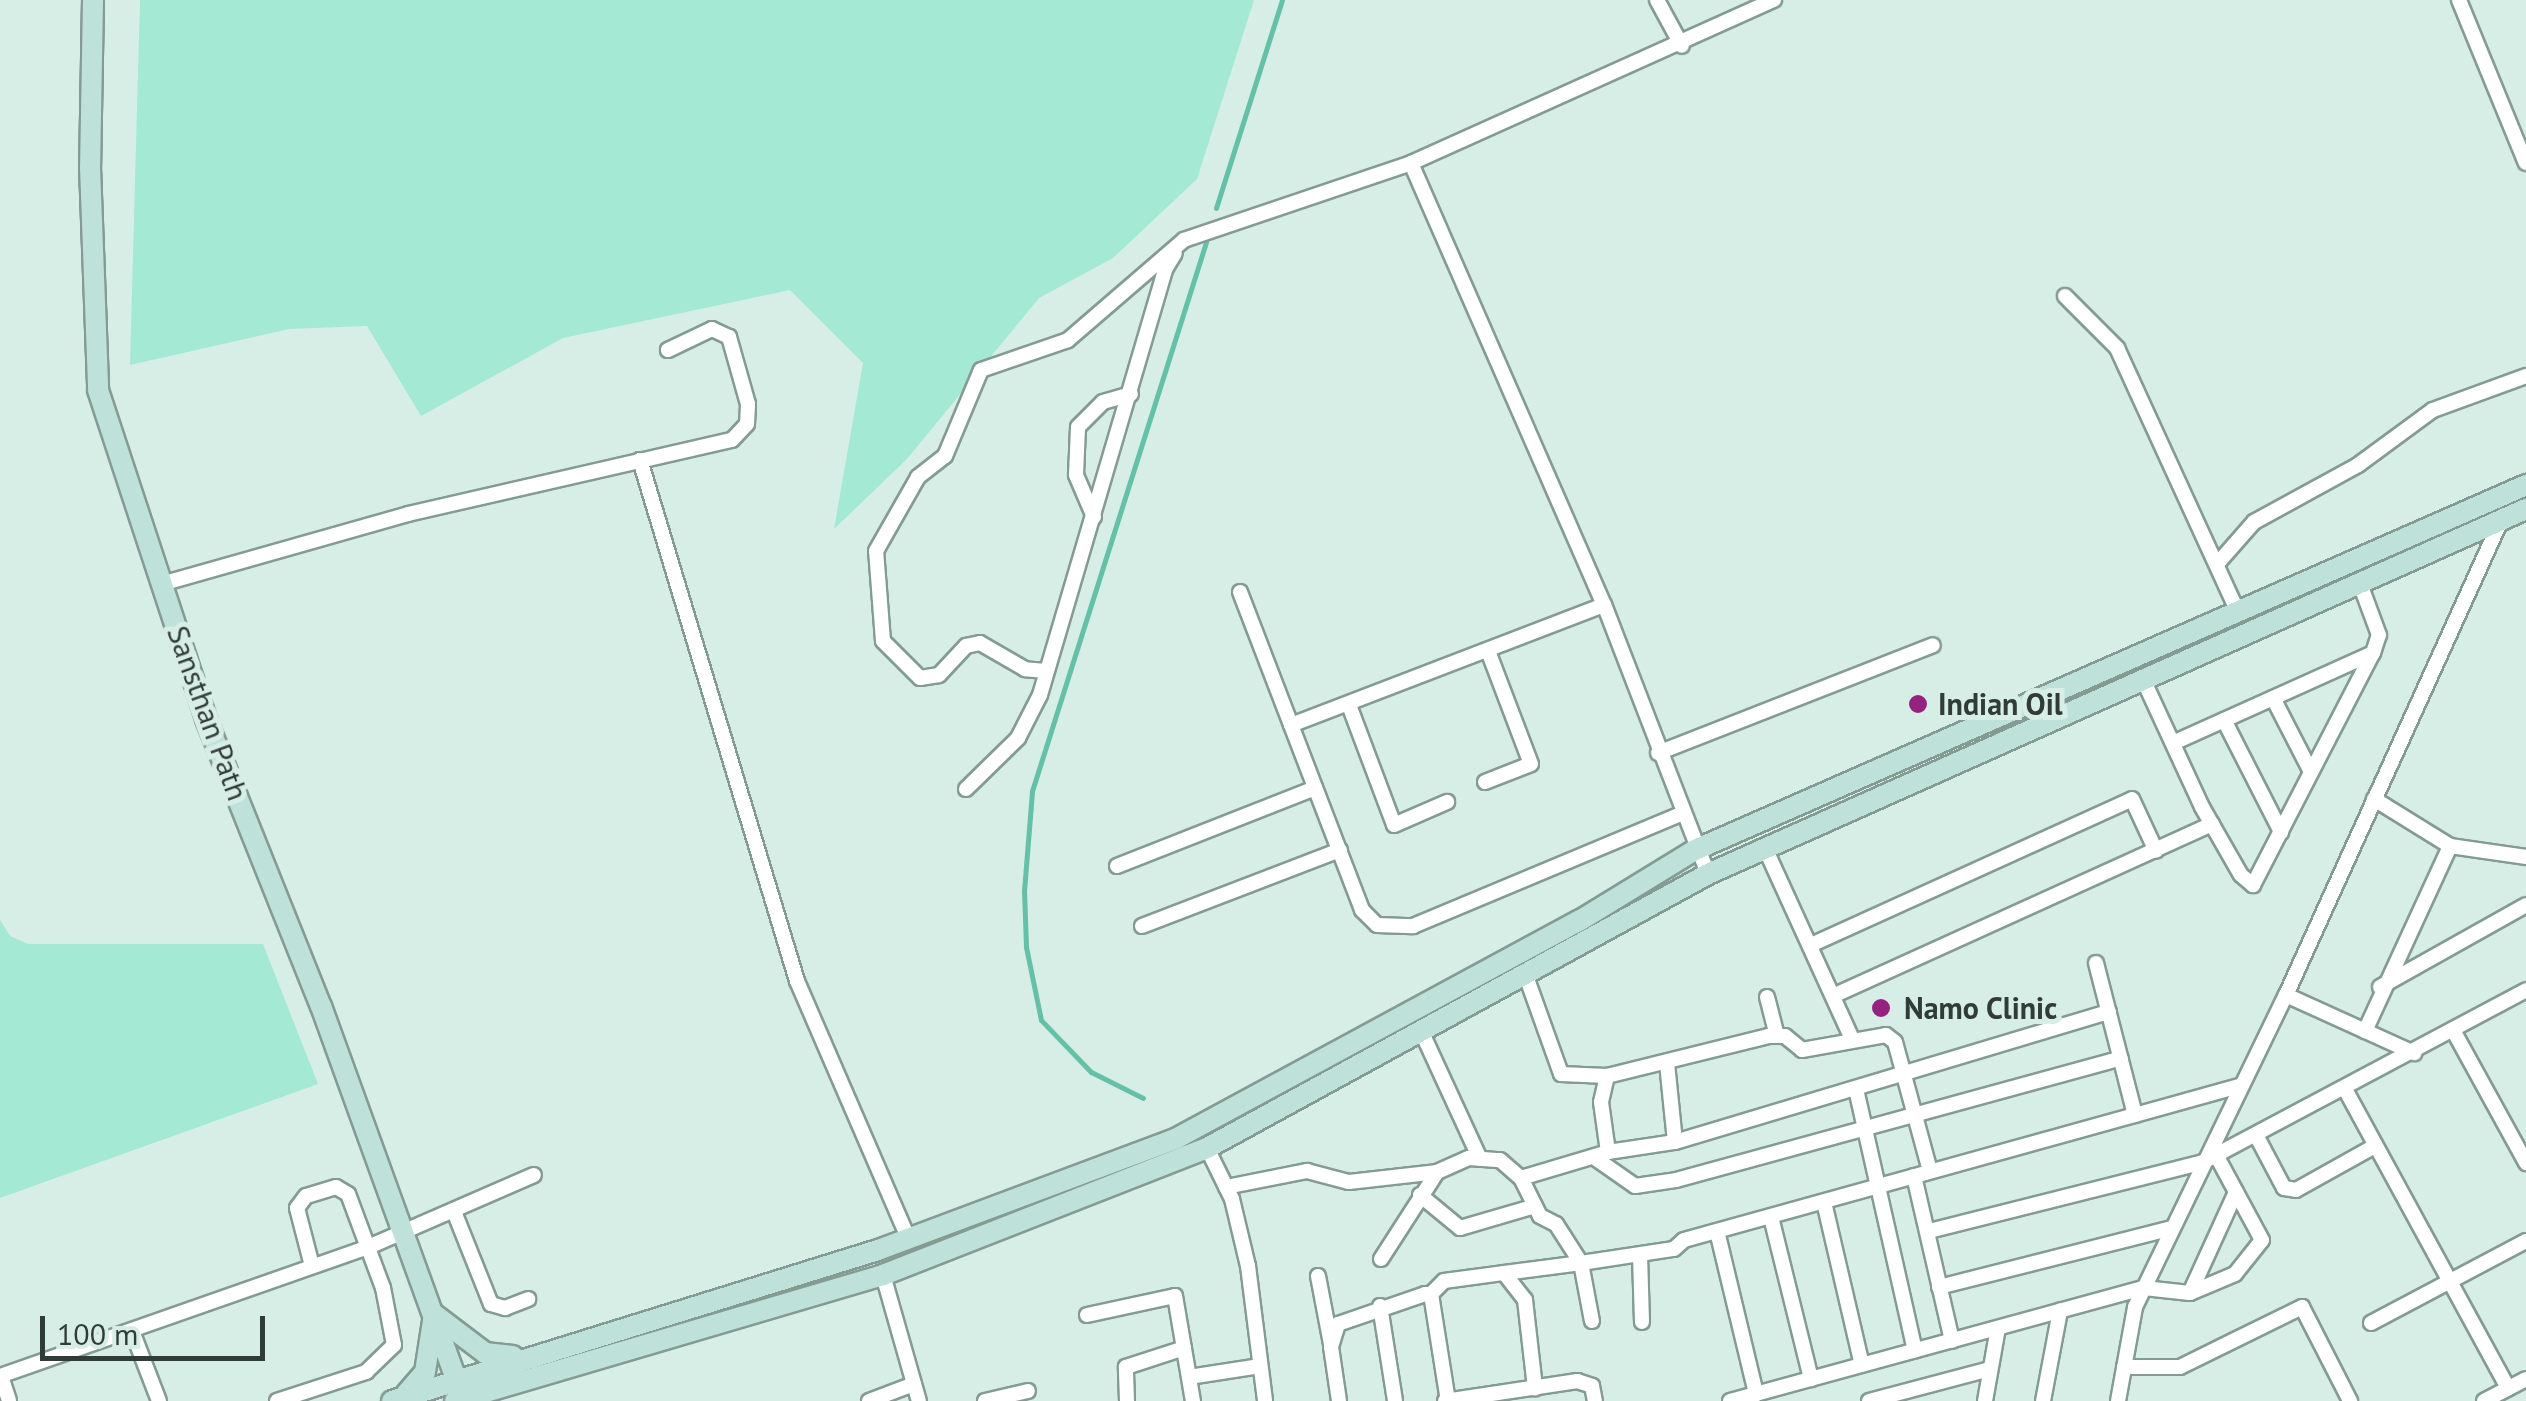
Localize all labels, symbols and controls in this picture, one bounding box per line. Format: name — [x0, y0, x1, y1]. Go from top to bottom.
street label: Sansthan Path — [160, 621, 256, 805]
place label: Indian Oil — [1938, 686, 2063, 722]
marker: Indian Oil — [1907, 693, 1929, 715]
place label: Namo Clinic — [1904, 990, 2058, 1026]
marker: Namo Clinic — [1868, 995, 1894, 1021]
scale bar — [45, 1296, 270, 1358]
text: 100 m — [57, 1314, 138, 1353]

